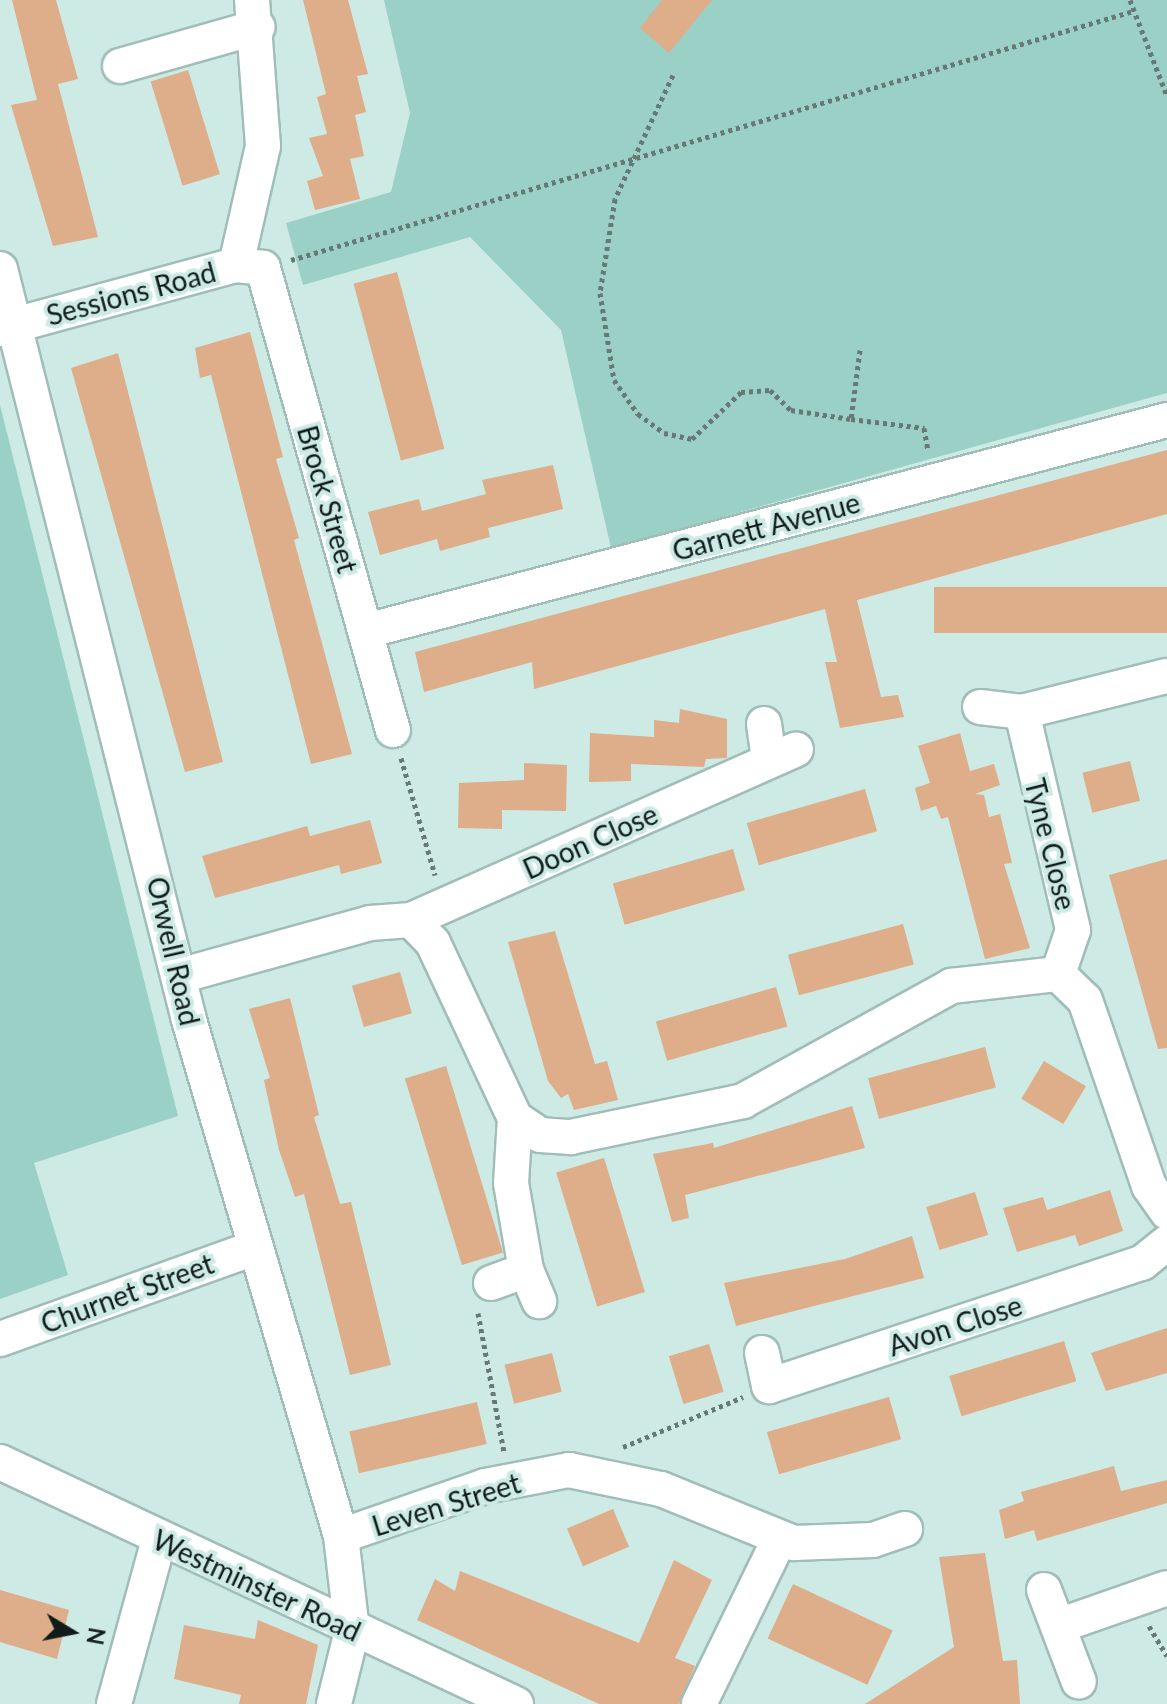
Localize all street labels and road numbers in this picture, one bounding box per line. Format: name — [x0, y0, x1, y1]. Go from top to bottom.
street label: Sessions Road — [43, 254, 219, 332]
street label: Brock Street — [291, 421, 365, 577]
street label: Garnett Avenue — [668, 485, 864, 567]
street label: Tyne Close — [1018, 775, 1084, 913]
street label: Doon Close — [518, 796, 662, 886]
street label: Orwell Road — [141, 873, 207, 1029]
street label: Churnet Street — [36, 1246, 218, 1340]
street label: Avon Close — [884, 1288, 1026, 1362]
street label: Leven Street — [368, 1466, 524, 1542]
street label: Westminster Road — [147, 1522, 367, 1648]

